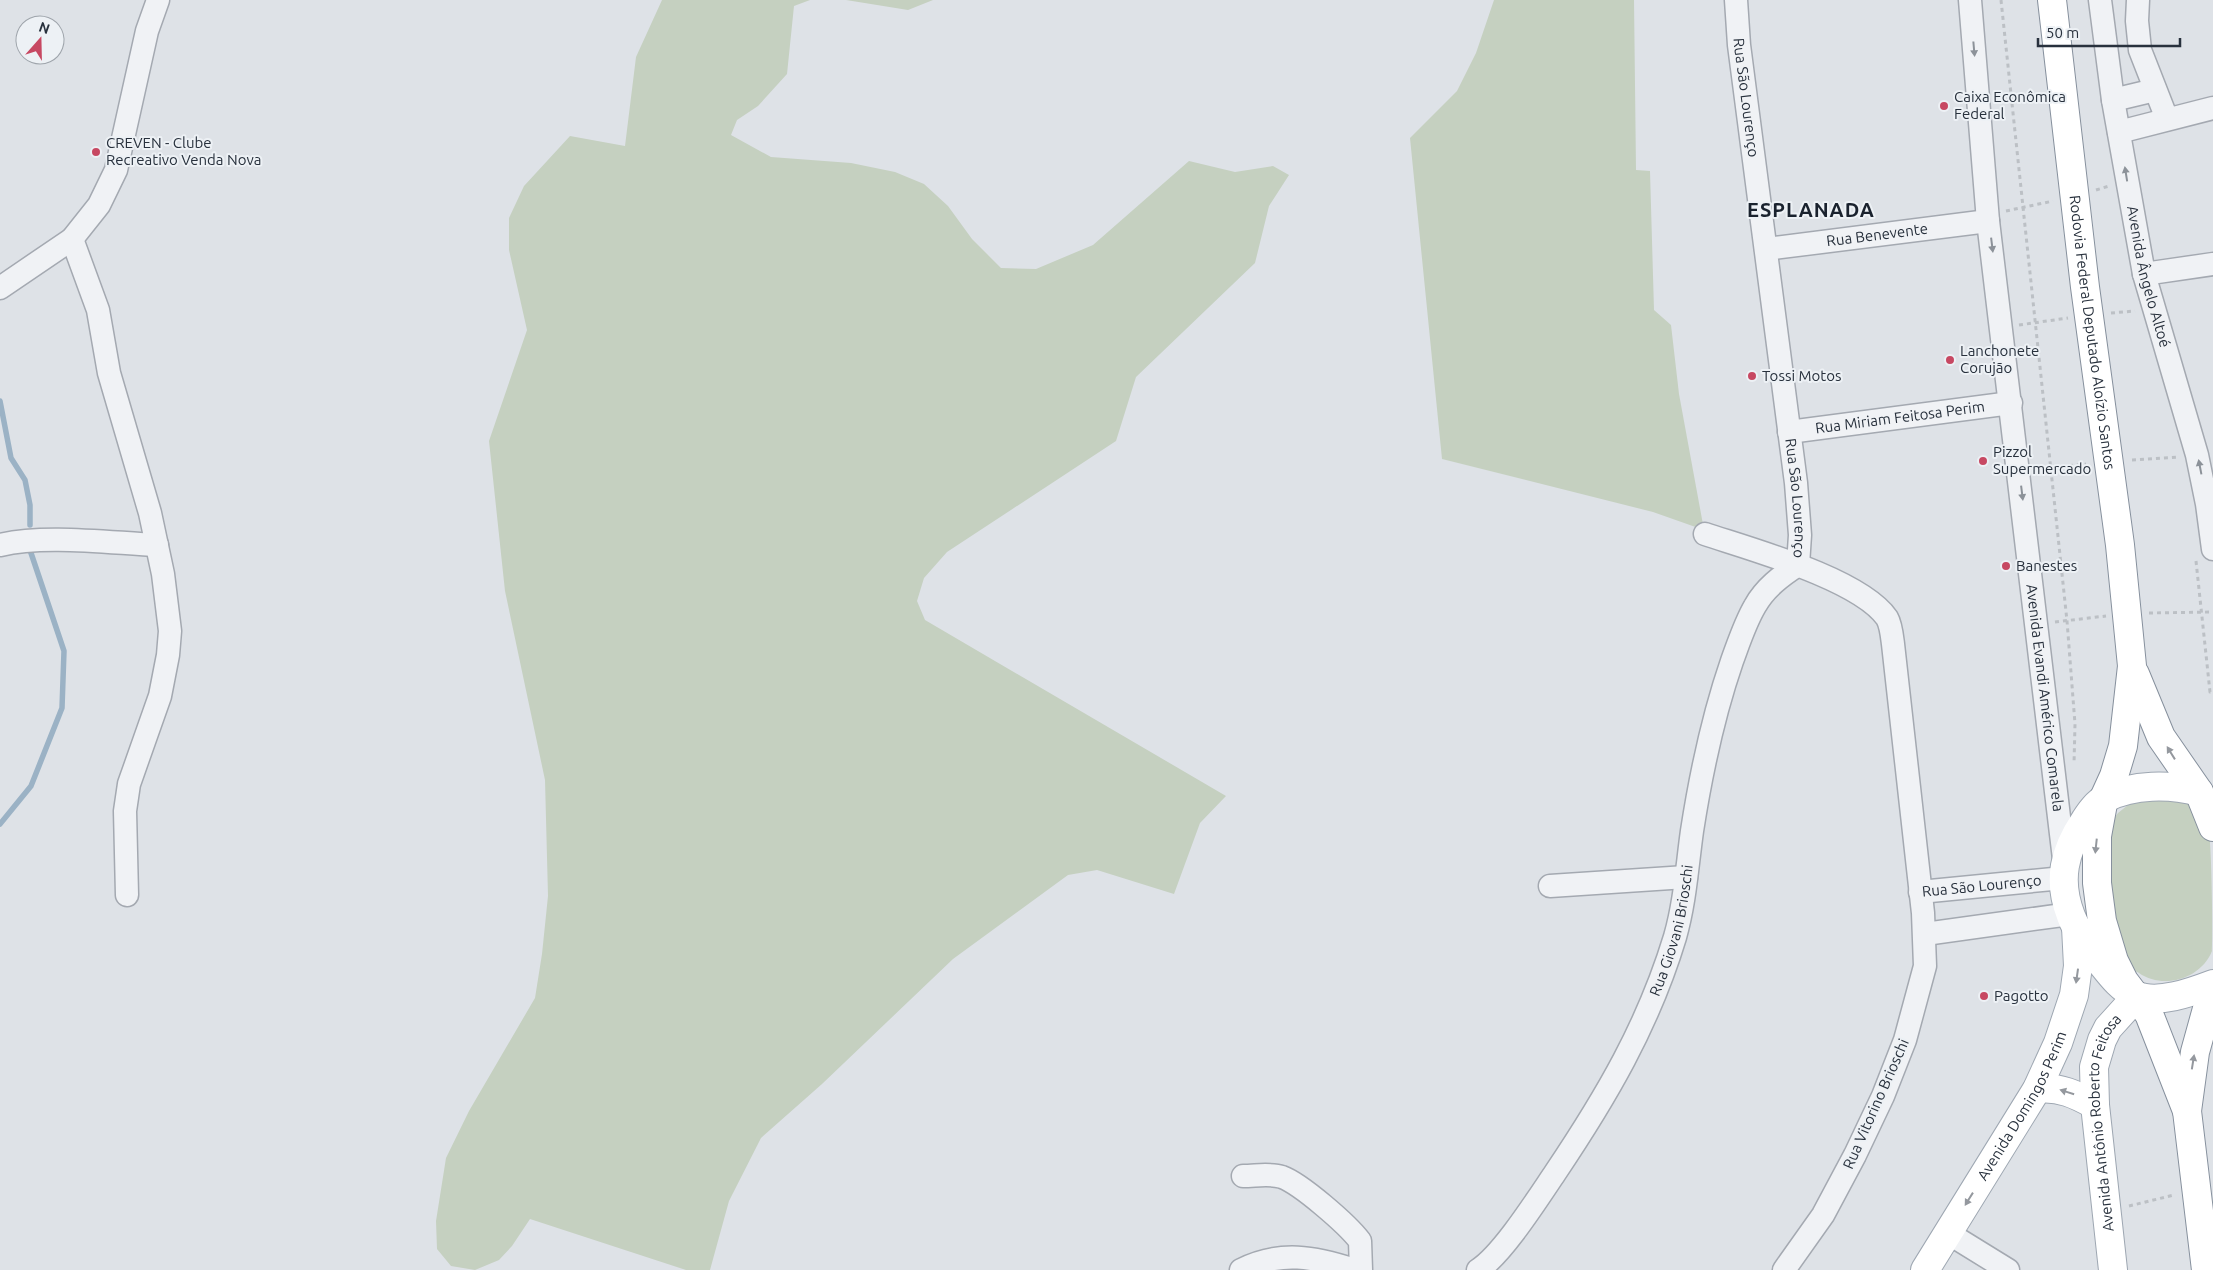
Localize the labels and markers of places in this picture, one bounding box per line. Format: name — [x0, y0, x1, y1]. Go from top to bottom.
place label: Caixa Econômica Federal — [1954, 88, 2066, 122]
marker: Caixa Econômica Federal — [1938, 100, 1950, 112]
place label: CREVEN - Clube Recreativo Venda Nova — [106, 134, 261, 168]
marker: CREVEN - Clube Recreativo Venda Nova — [90, 146, 102, 158]
place label: Lanchonete Corujão — [1960, 342, 2039, 376]
marker: Lanchonete Corujão — [1944, 354, 1956, 366]
place label: Tossi Motos — [1762, 367, 1841, 384]
marker: Tossi Motos — [1746, 370, 1758, 382]
place label: Pizzol Supermercado — [1993, 443, 2091, 477]
marker: Pizzol Supermercado — [1977, 455, 1989, 467]
place label: Banestes — [2016, 557, 2077, 574]
marker: Banestes — [2000, 560, 2012, 572]
place label: Pagotto — [1994, 987, 2048, 1004]
marker: Pagotto — [1978, 990, 1990, 1002]

